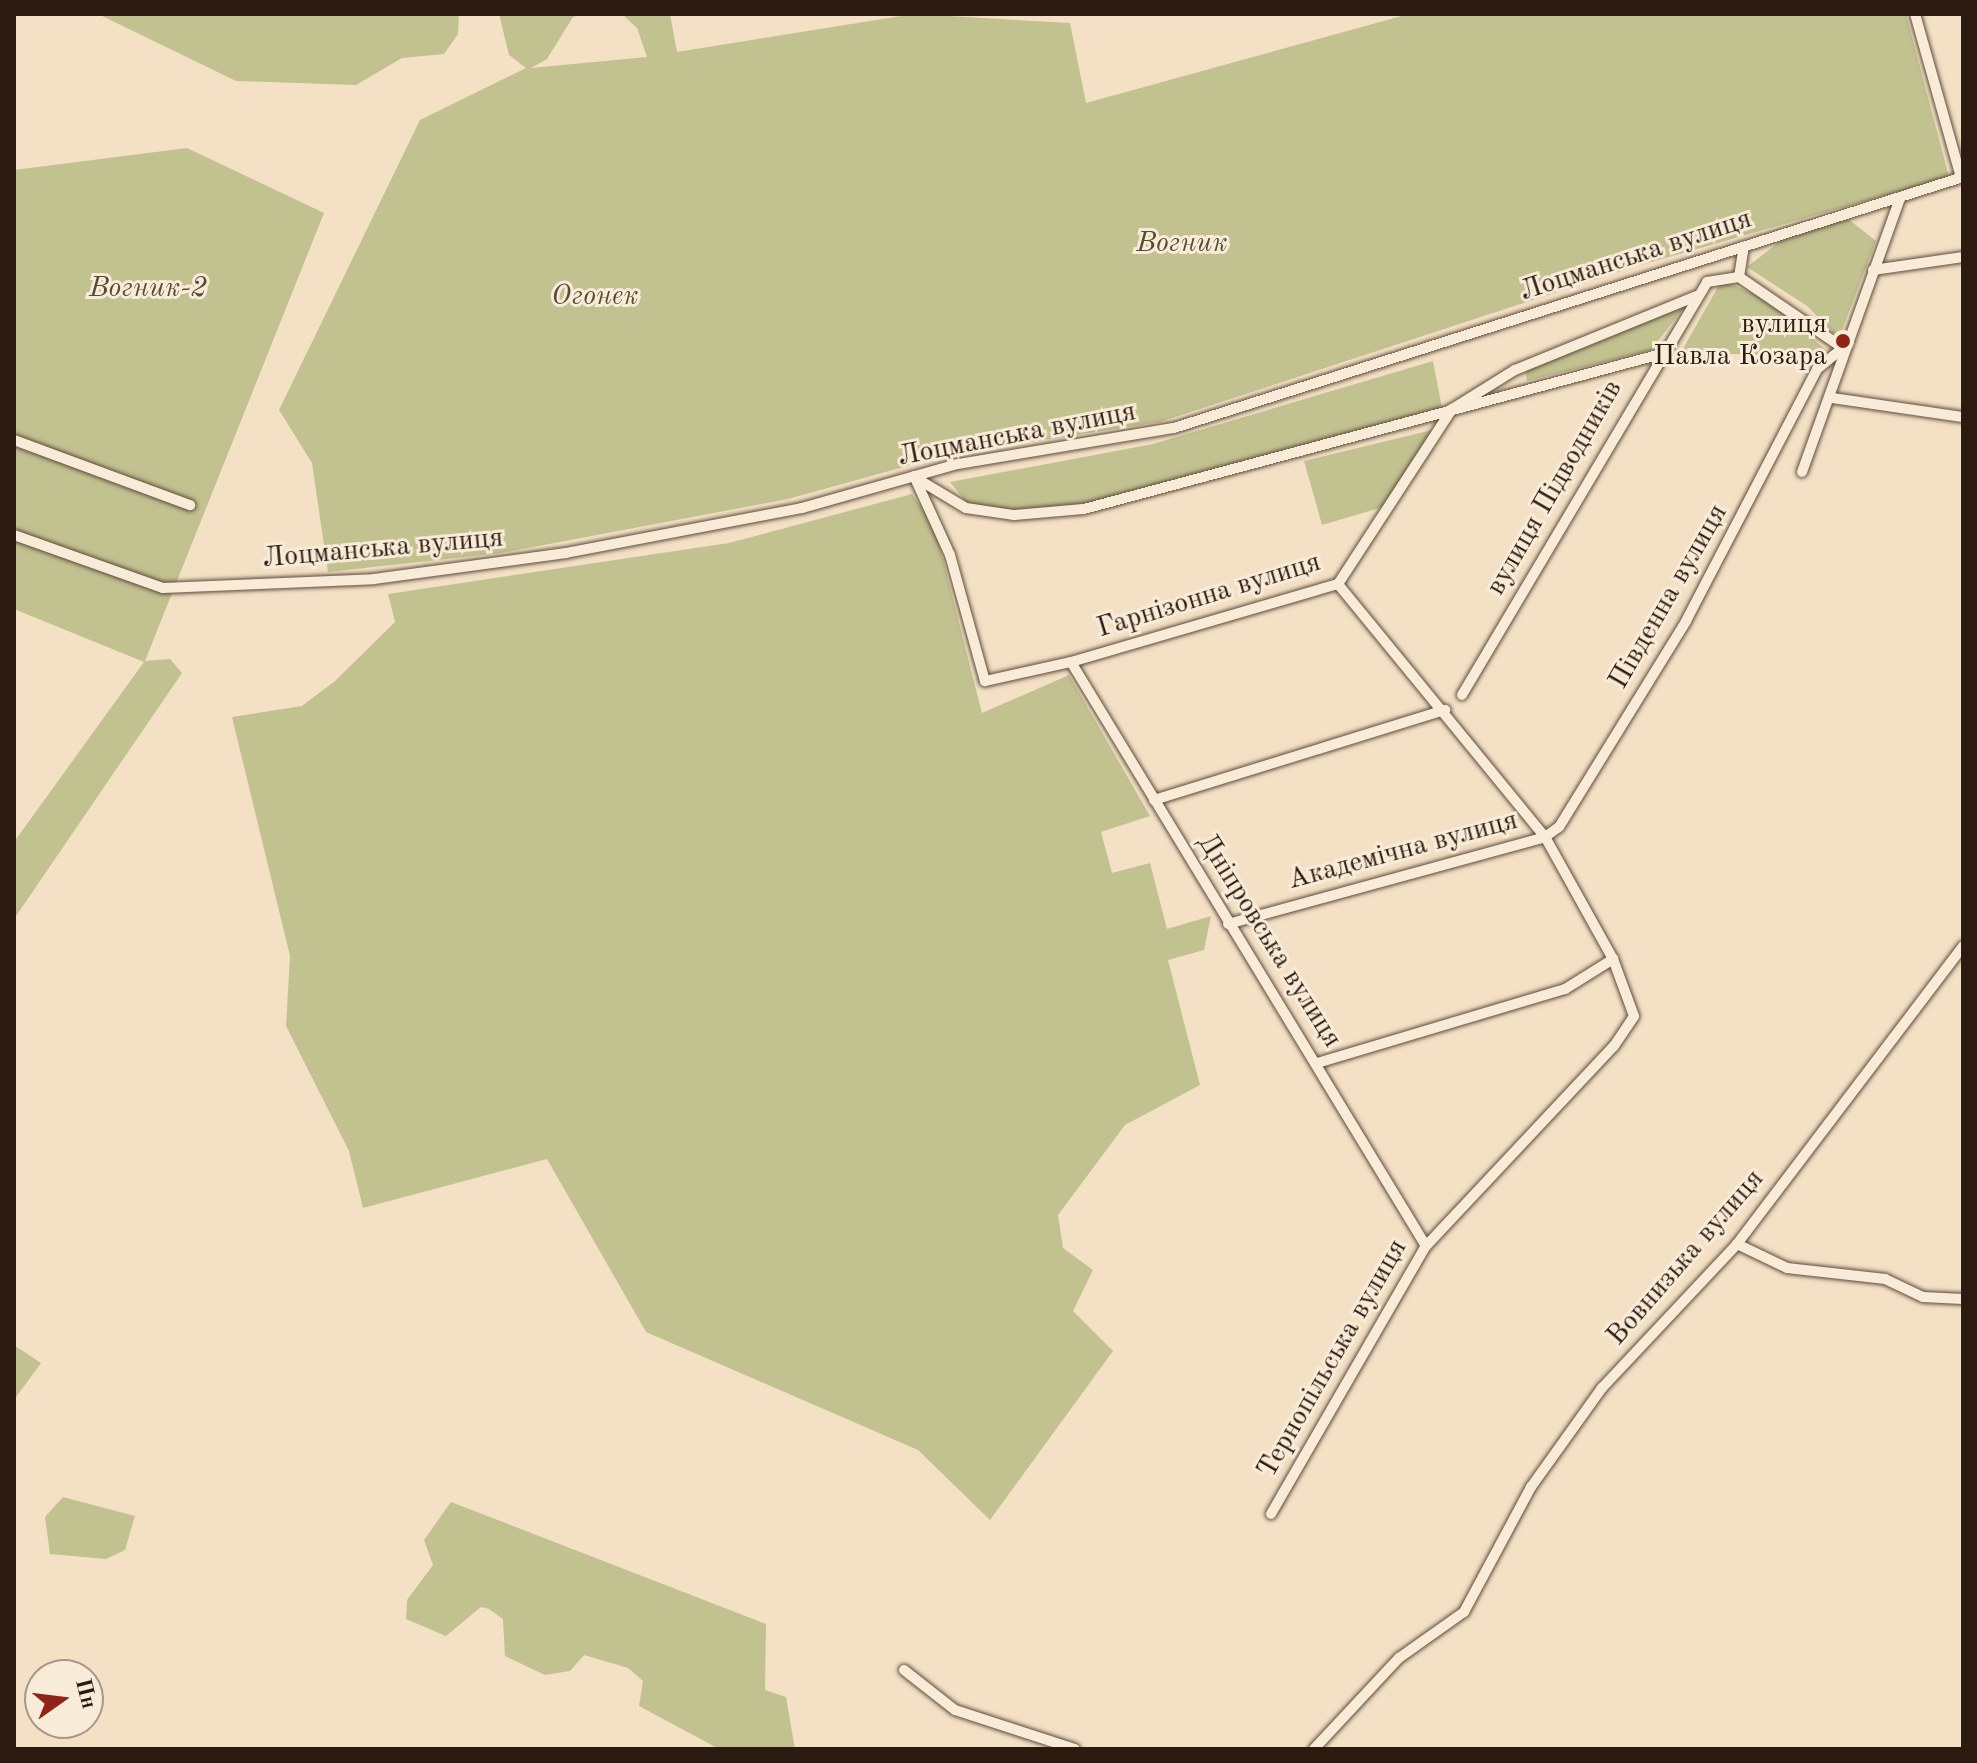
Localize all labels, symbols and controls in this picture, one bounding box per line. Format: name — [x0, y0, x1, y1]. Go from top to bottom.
street label: Лоцманська вулиця — [1516, 203, 1756, 309]
park label: Вогник — [1136, 227, 1228, 261]
park label: Вогник-2 — [89, 272, 207, 306]
park label: Огонек — [551, 280, 639, 314]
place label: вулиця Павла Козара — [1653, 308, 1827, 374]
marker: вулиця Павла Козара — [1834, 332, 1852, 350]
street label: вулиця Підводників — [1480, 375, 1630, 601]
street label: Лоцманська вулиця — [895, 395, 1139, 475]
street label: Південна вулиця — [1602, 499, 1736, 695]
street label: Лоцманська вулиця — [261, 522, 505, 576]
street label: Гарнізонна вулиця — [1093, 546, 1325, 646]
street label: Академічна вулиця — [1284, 804, 1522, 898]
street label: Дніпровська вулиця — [1190, 828, 1348, 1054]
street label: Вовнизька вулиця — [1600, 1163, 1772, 1353]
street label: Тернопільська вулиця — [1251, 1234, 1415, 1484]
north arrow — [24, 1659, 104, 1739]
text: Пн — [71, 1676, 100, 1711]

